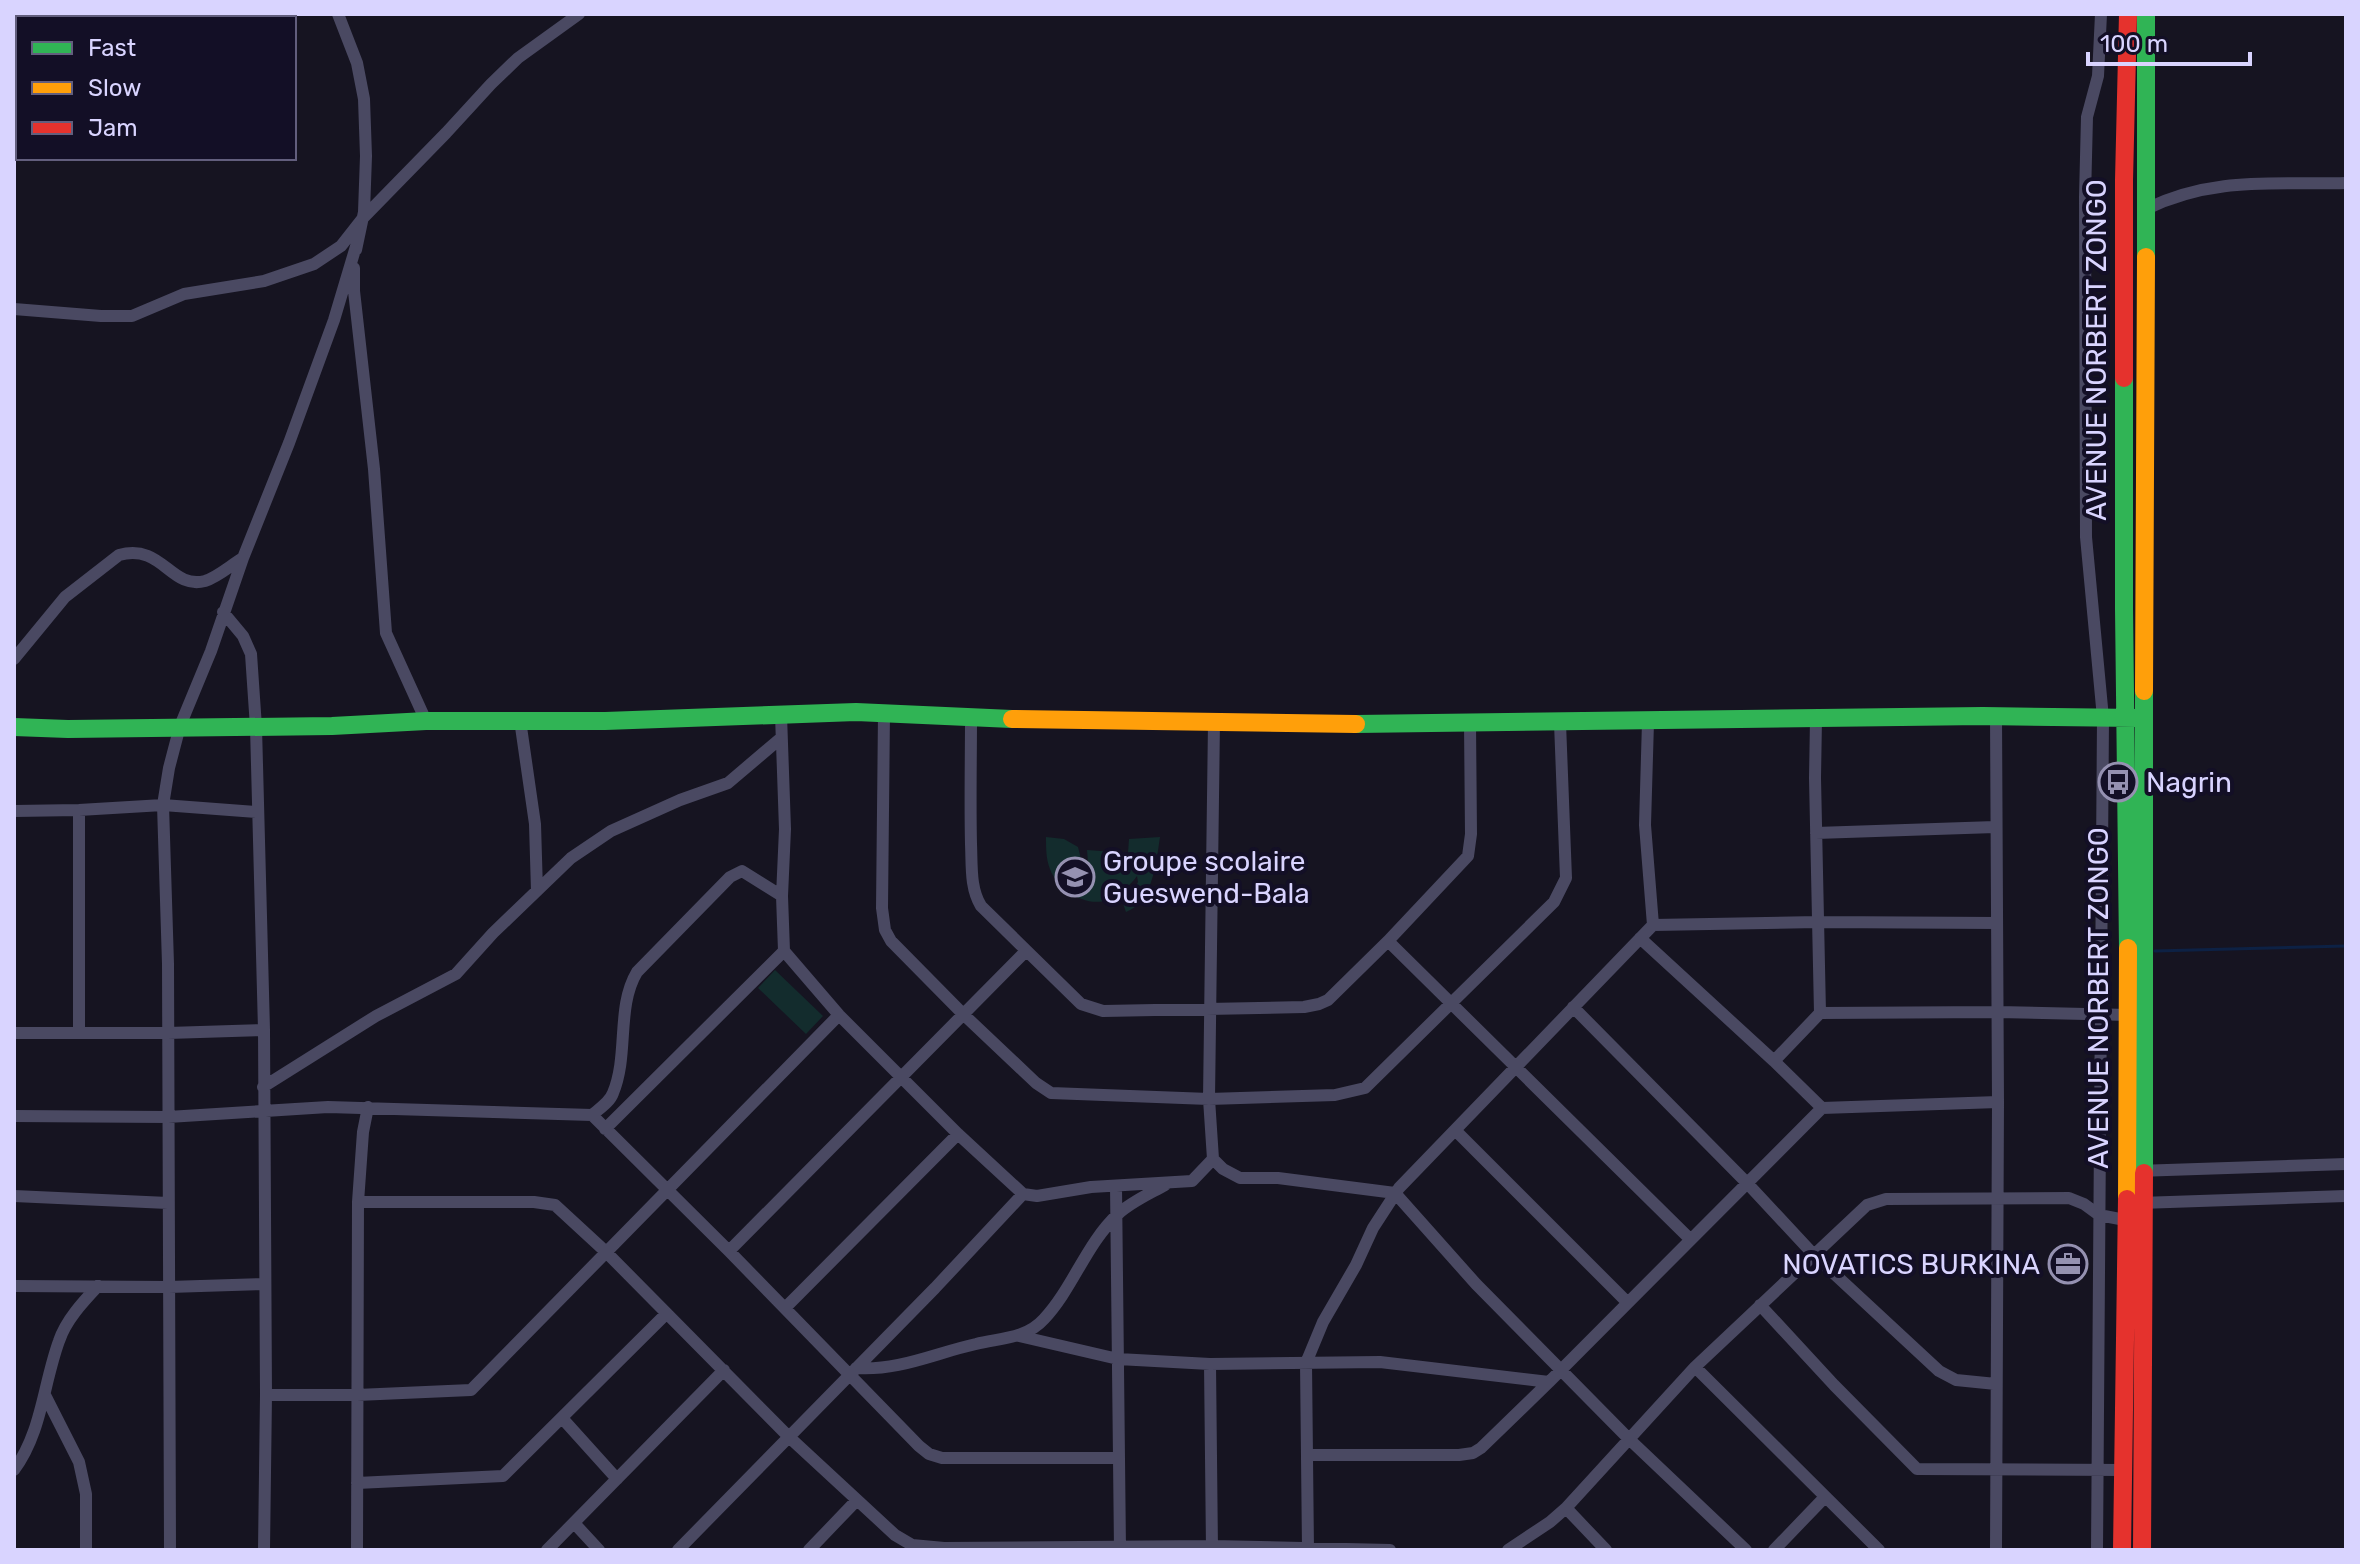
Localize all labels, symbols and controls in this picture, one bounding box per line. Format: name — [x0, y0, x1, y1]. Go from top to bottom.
legend — [16, 16, 296, 160]
scale bar — [2088, 16, 2250, 66]
text: 100 m — [2100, 30, 2168, 58]
text: Fast — [88, 34, 136, 62]
text: Slow — [88, 74, 141, 102]
text: Jam — [88, 114, 138, 142]
street label: AVENUE NORBERT ZONGO — [2080, 179, 2113, 521]
bus stop icon: Nagrin — [2097, 761, 2139, 803]
place label: Nagrin — [2146, 766, 2232, 799]
street label: AVENUE NORBERT ZONGO — [2082, 827, 2115, 1169]
place label: Groupe scolaire Gueswend-Bala — [1103, 845, 1310, 910]
school or university icon: Groupe scolaire Gueswend-Bala — [1054, 856, 1096, 898]
office icon: NOVATICS BURKINA — [2047, 1243, 2089, 1285]
place label: NOVATICS BURKINA — [1782, 1248, 2040, 1281]

